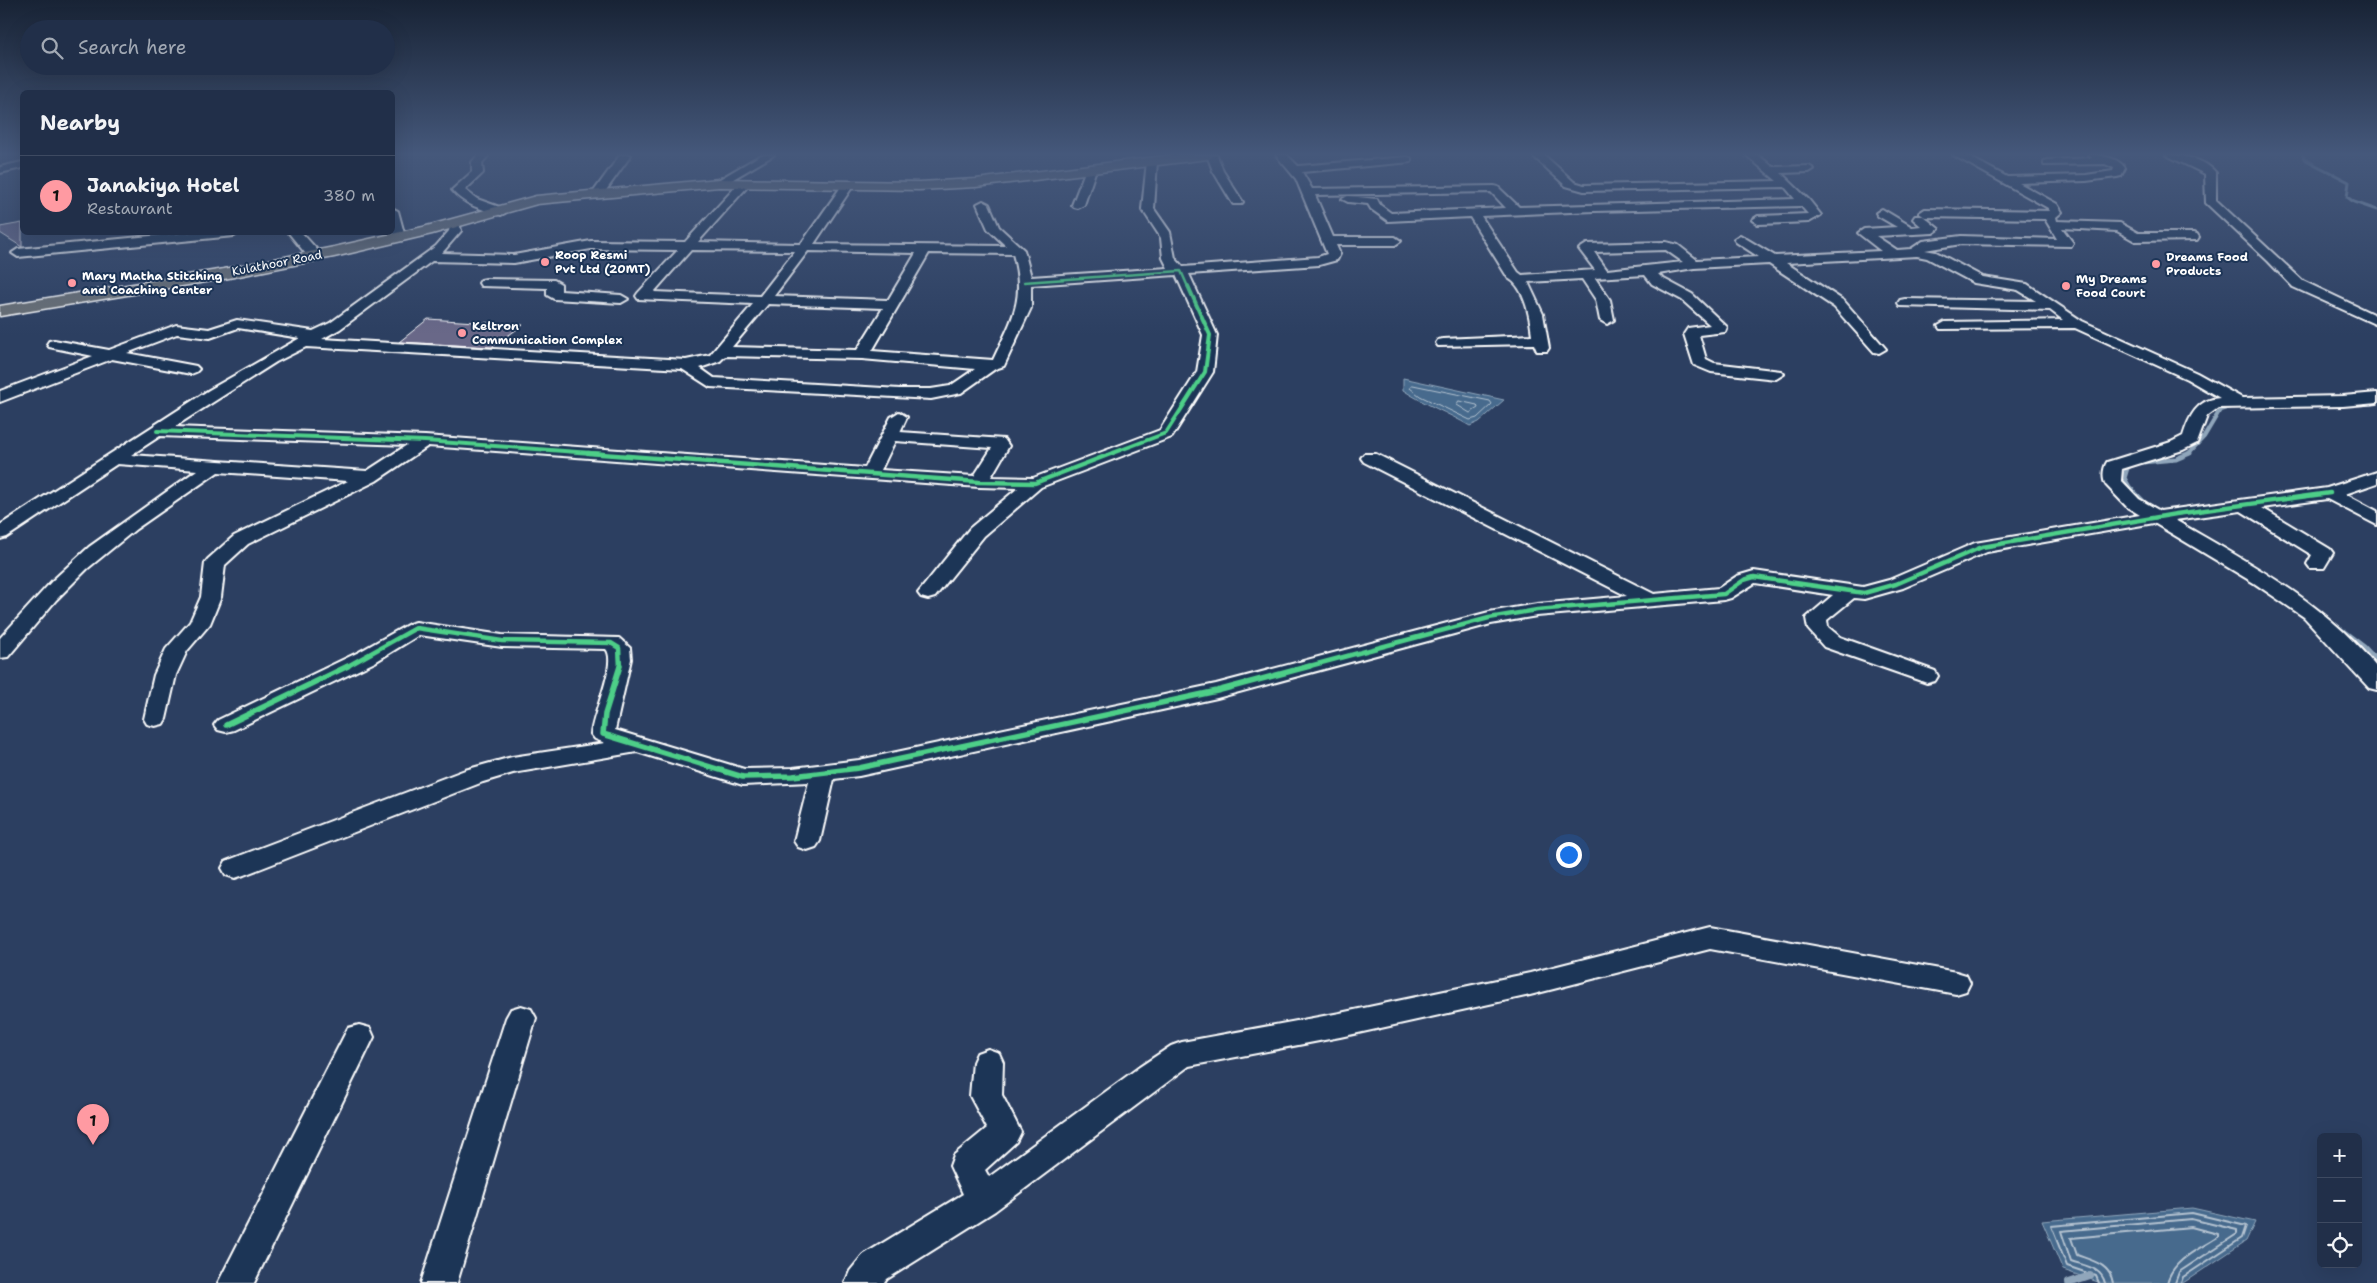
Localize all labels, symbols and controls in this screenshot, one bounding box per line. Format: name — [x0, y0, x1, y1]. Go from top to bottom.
search box — [20, 20, 395, 75]
icon: search — [38, 34, 66, 62]
text: Search here — [78, 35, 187, 60]
text: Nearby — [40, 109, 120, 137]
text: Janakiya Hotel — [87, 173, 239, 198]
text: 1 — [52, 185, 60, 206]
text: 380 m — [323, 185, 375, 206]
text: Restaurant — [87, 198, 173, 219]
street label: Kulathoor Road — [230, 246, 324, 280]
place label: Roop Resmi Pvt Ltd (20MT) — [555, 247, 651, 277]
place label: Dreams Food Products — [2166, 249, 2248, 279]
marker: Roop Resmi Pvt Ltd (20MT) — [539, 256, 551, 268]
marker: Dreams Food Products — [2150, 258, 2162, 270]
place label: Mary Matha Stitching and Coaching Center — [82, 268, 223, 298]
place label: My Dreams Food Court — [2076, 271, 2147, 301]
marker: Mary Matha Stitching and Coaching Center — [66, 277, 78, 289]
marker: My Dreams Food Court — [2060, 280, 2072, 292]
place label: Keltron Communication Complex — [472, 318, 622, 348]
marker: Keltron Communication Complex — [456, 327, 468, 339]
your location — [1556, 842, 1582, 868]
pin: 1 — [77, 1104, 109, 1145]
map controls — [2317, 1133, 2362, 1268]
button: + — [2317, 1133, 2362, 1178]
button: − — [2317, 1178, 2362, 1223]
button: locate — [2317, 1223, 2362, 1268]

